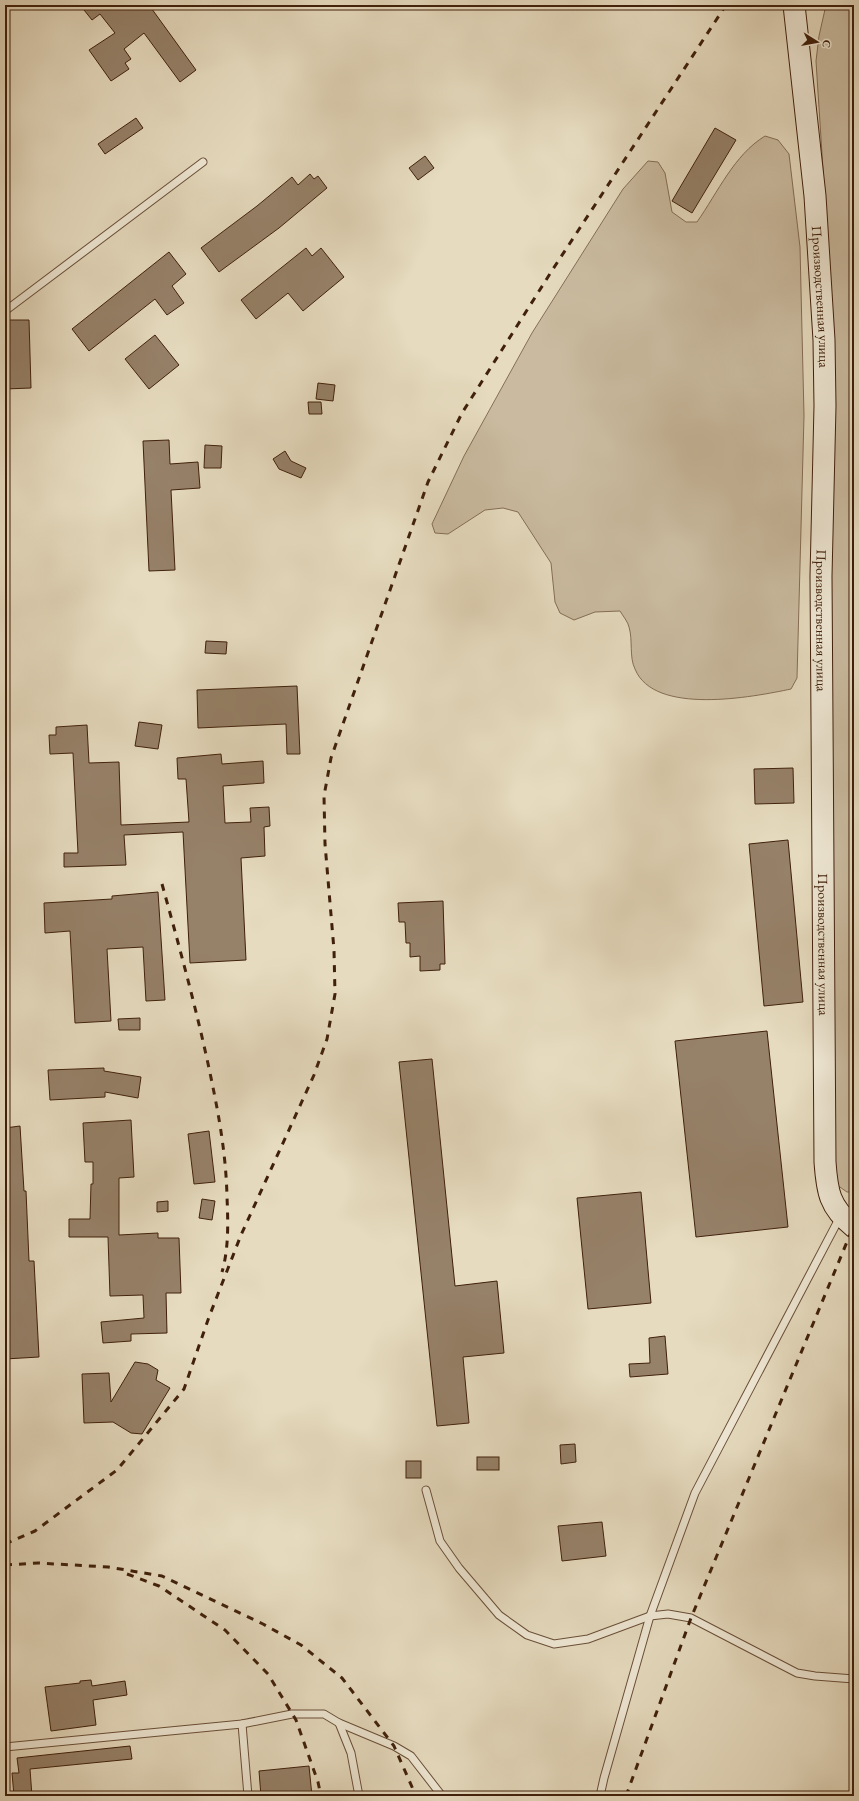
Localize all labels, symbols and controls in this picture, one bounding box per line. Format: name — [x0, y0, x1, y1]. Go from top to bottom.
north arrow — [797, 22, 837, 62]
text: С — [819, 39, 834, 49]
street label: Производственная улица — [808, 225, 833, 368]
street label: Производственная улица — [812, 549, 831, 692]
street label: Производственная улица — [814, 873, 833, 1016]

